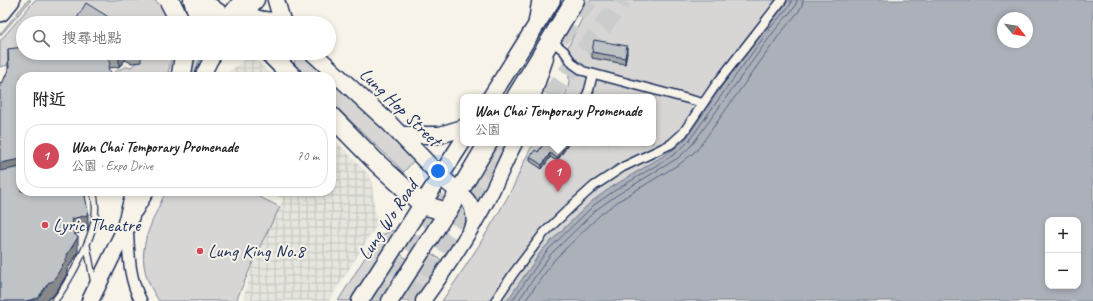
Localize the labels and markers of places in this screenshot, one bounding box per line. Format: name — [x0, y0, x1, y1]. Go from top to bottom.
pin: 1 — [545, 159, 571, 192]
place label: Lyric Theatre — [53, 213, 142, 237]
marker: Lyric Theatre — [40, 220, 50, 230]
place label: Lung King No.8 — [208, 239, 307, 263]
marker: Lung King No.8 — [195, 246, 205, 256]

